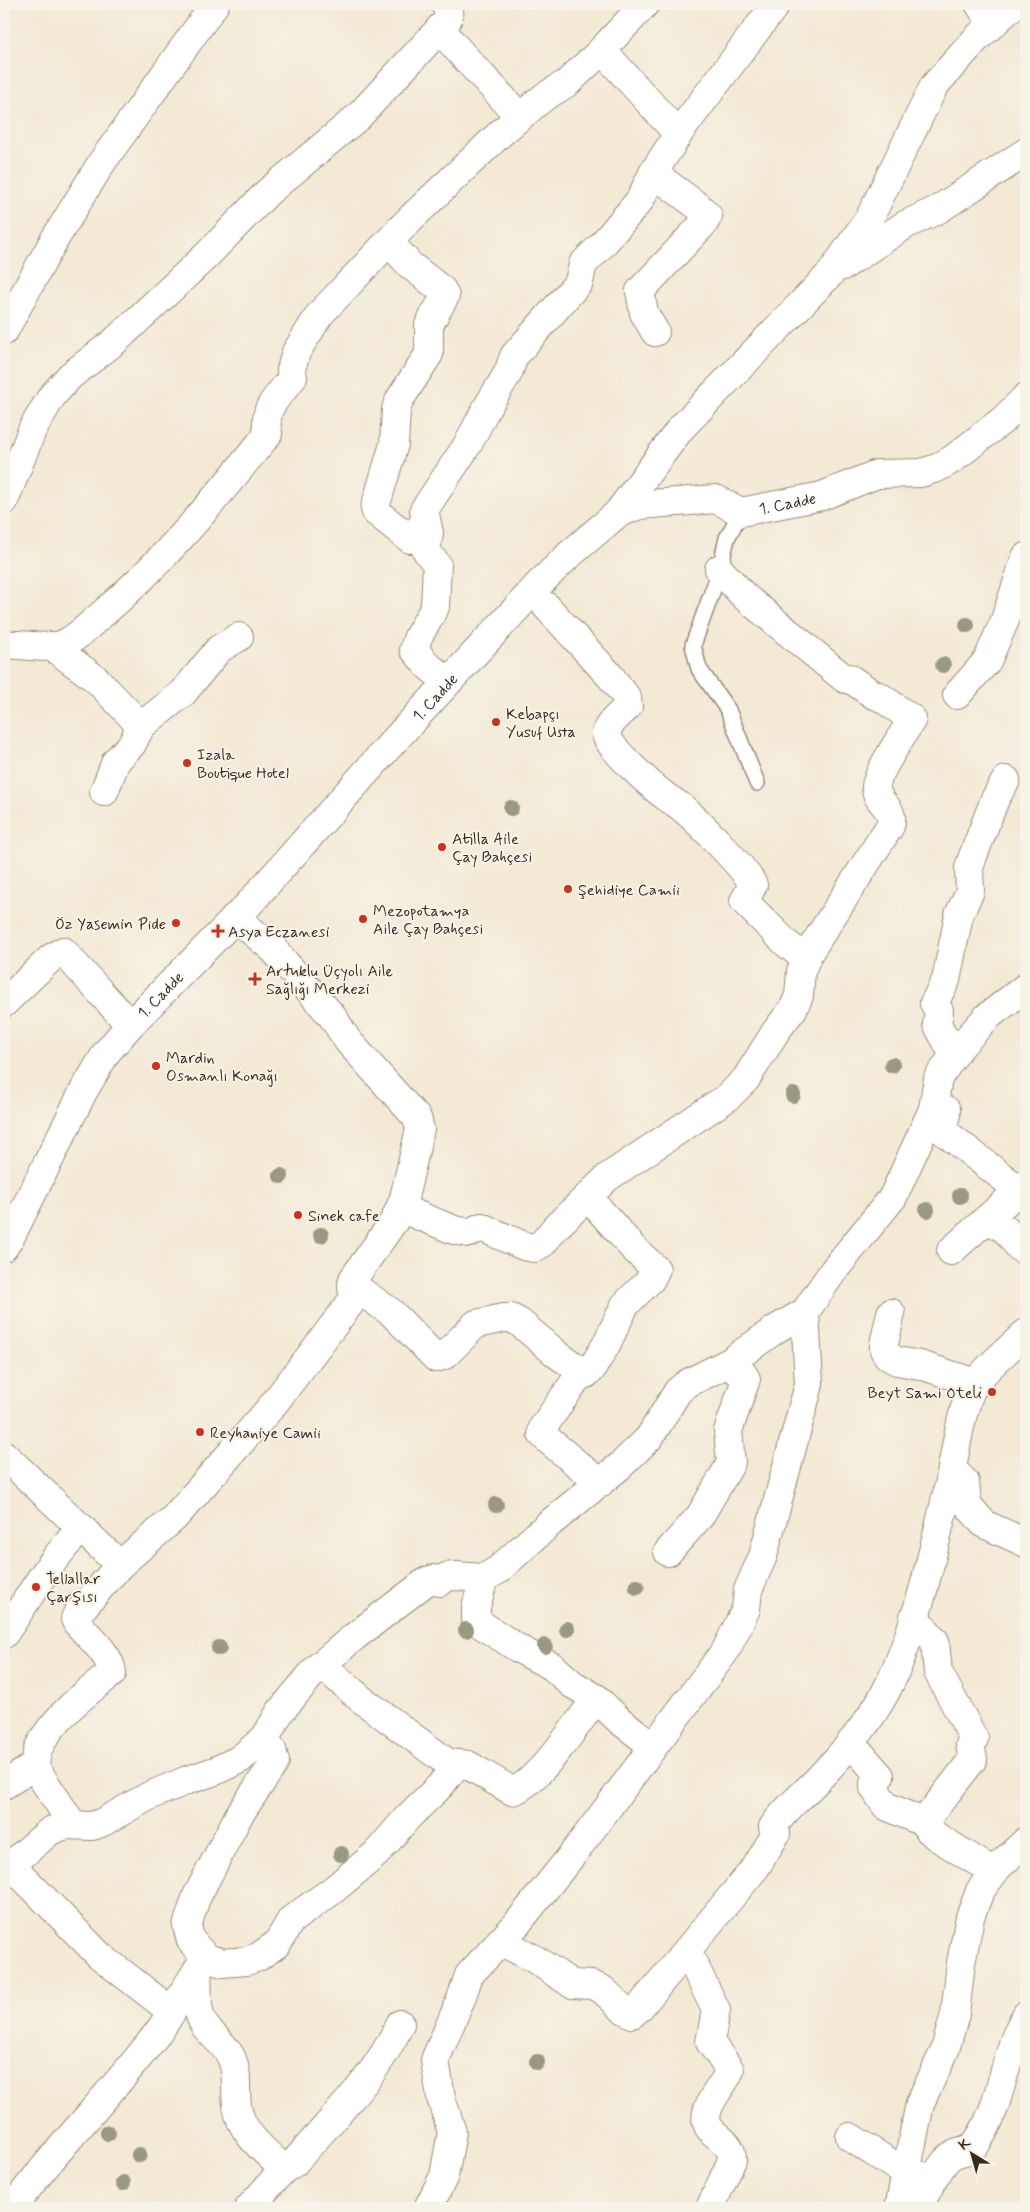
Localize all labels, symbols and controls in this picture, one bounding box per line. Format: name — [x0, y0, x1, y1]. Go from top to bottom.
street label: 1. Cadde — [757, 488, 818, 520]
street label: 1. Cadde — [408, 669, 463, 726]
place label: Kebapçı Yusuf Usta — [506, 704, 576, 743]
marker: Kebapçı Yusuf Usta — [490, 716, 502, 728]
place label: Izala Boutique Hotel — [197, 745, 289, 784]
marker: Izala Boutique Hotel — [181, 757, 193, 769]
place label: Atilla Aile Çay Bahçesi — [452, 829, 532, 868]
marker: Atilla Aile Çay Bahçesi — [436, 841, 448, 853]
place label: Şehidiye Camii — [578, 880, 680, 901]
marker: Şehidiye Camii — [562, 883, 574, 895]
place label: Mezopotamya Aile Çay Bahçesi — [373, 901, 483, 940]
marker: Mezopotamya Aile Çay Bahçesi — [357, 913, 369, 925]
place label: Öz Yasemin Pide — [55, 914, 166, 935]
marker: Öz Yasemin Pide — [170, 917, 182, 929]
place label: Asya Eczanesi — [228, 922, 330, 943]
marker: Asya Eczanesi — [212, 925, 224, 937]
place label: Artuklu Üçyolı Aile Sağlığı Merkezi — [266, 961, 394, 1000]
street label: 1. Cadde — [133, 967, 189, 1024]
marker: Artuklu Üçyolı Aile Sağlığı Merkezi — [248, 972, 262, 986]
place label: Mardin Osmanlı Konağı — [166, 1048, 278, 1087]
marker: Mardin Osmanlı Konağı — [150, 1060, 162, 1072]
place label: Sinek cafe — [308, 1206, 380, 1227]
marker: Sinek cafe — [292, 1209, 304, 1221]
place label: Beyt Sami Oteli — [867, 1383, 982, 1404]
marker: Beyt Sami Oteli — [986, 1386, 998, 1398]
place label: Reyhaniye Camii — [210, 1423, 321, 1444]
marker: Reyhaniye Camii — [194, 1426, 206, 1438]
place label: Tellallar Çarşısı — [46, 1569, 101, 1608]
marker: Tellallar Çarşısı — [30, 1581, 42, 1593]
north arrow — [948, 2130, 998, 2180]
text: K — [955, 2134, 975, 2155]

